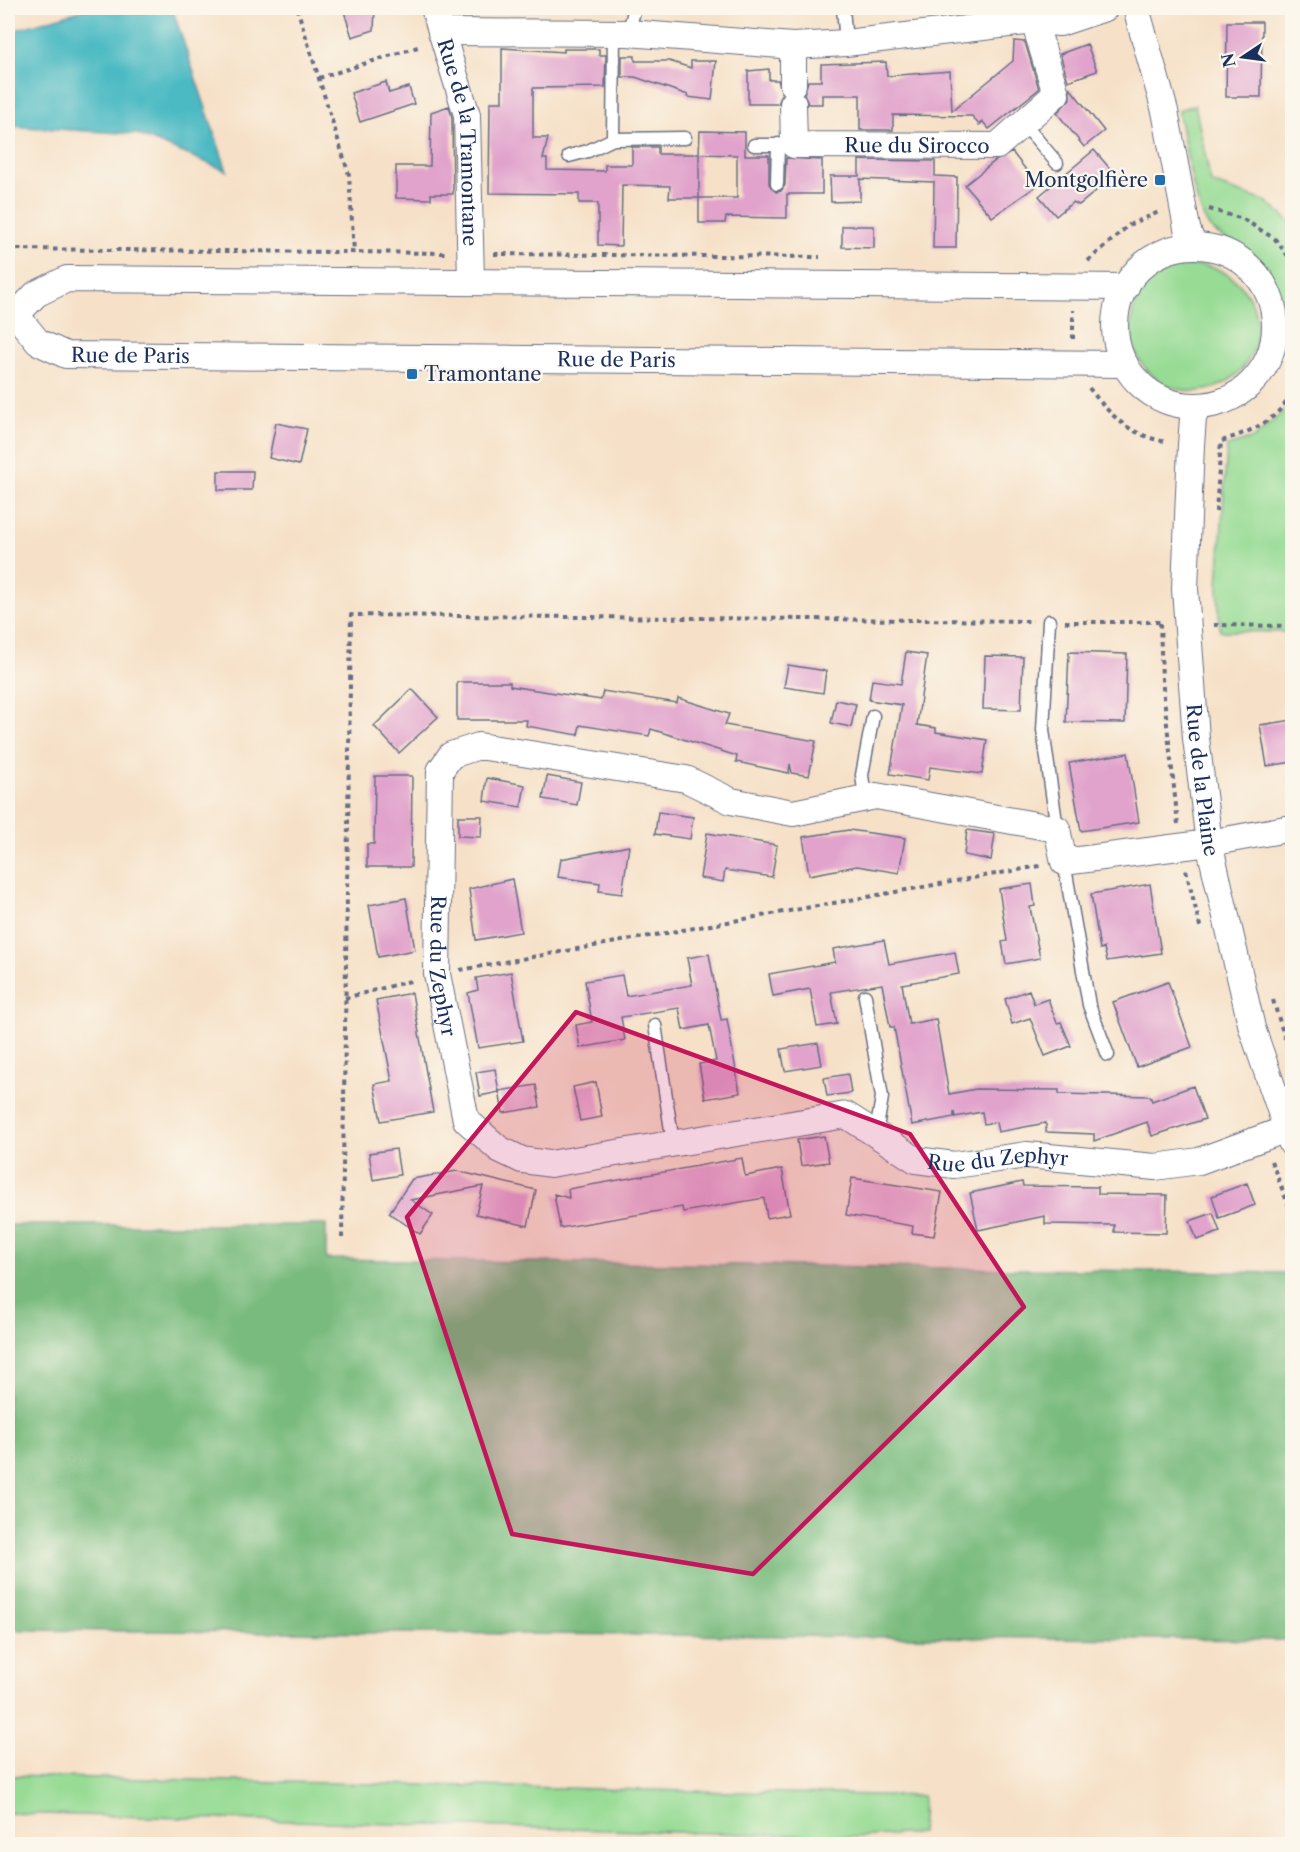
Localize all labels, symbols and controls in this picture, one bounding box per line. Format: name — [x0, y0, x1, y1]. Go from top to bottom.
north arrow — [1213, 27, 1273, 87]
street label: Rue de la Tramontane — [432, 36, 482, 247]
text: N — [1217, 51, 1240, 69]
street label: Rue du Sirocco — [844, 133, 990, 158]
place label: Montgolfière — [1025, 168, 1148, 192]
marker: Montgolfière — [1153, 173, 1167, 187]
street label: Rue de Paris — [71, 343, 190, 368]
street label: Rue de Paris — [557, 347, 676, 372]
place label: Tramontane — [424, 362, 541, 386]
marker: Tramontane — [405, 367, 419, 381]
street label: Rue de la Plaine — [1182, 703, 1224, 859]
street label: Rue du Zephyr — [424, 895, 461, 1039]
street label: Rue du Zephyr — [926, 1143, 1070, 1177]

